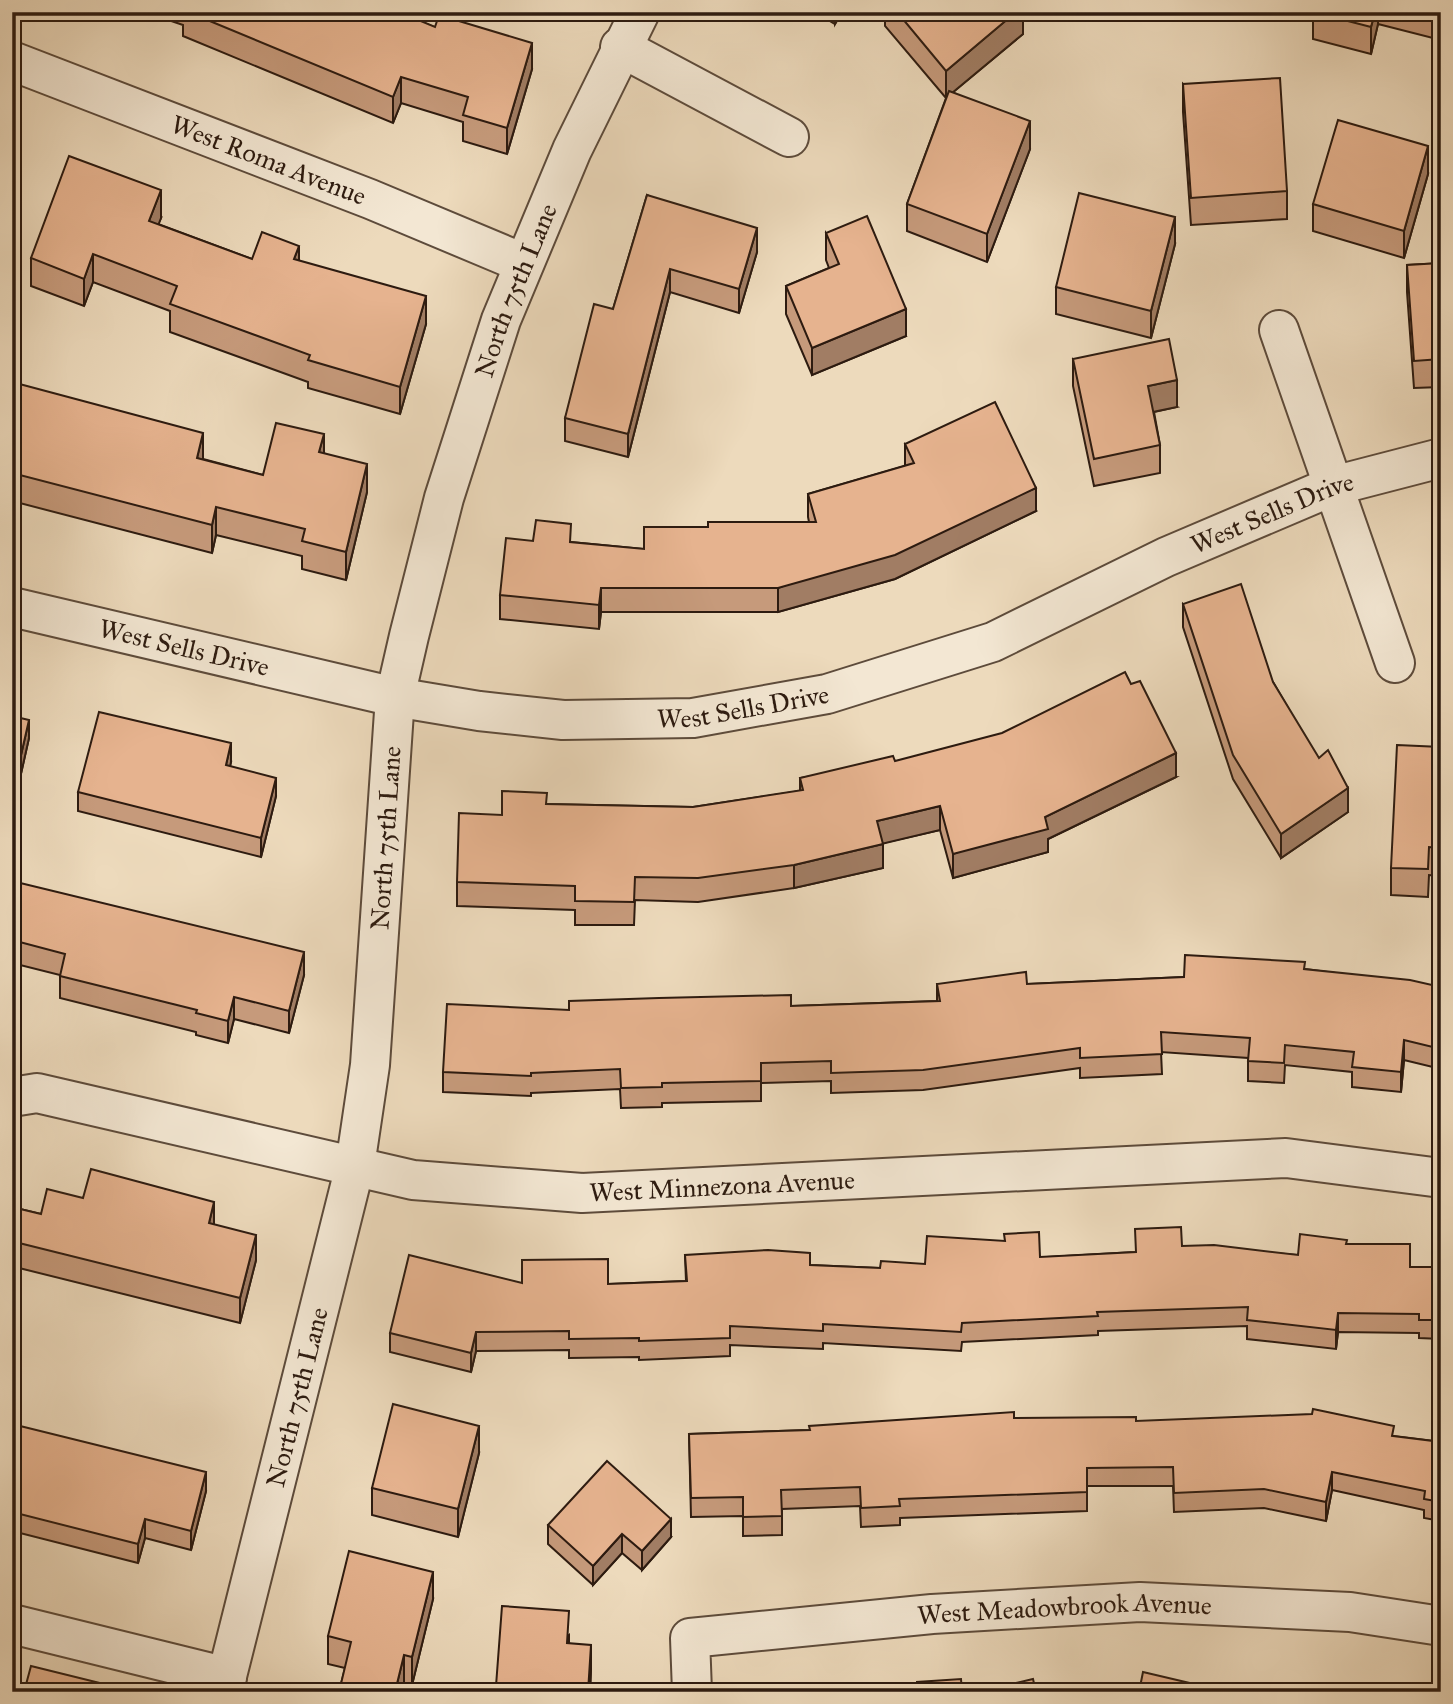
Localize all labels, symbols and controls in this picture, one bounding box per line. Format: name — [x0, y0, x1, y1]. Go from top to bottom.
street label: West Roma Avenue — [166, 108, 371, 212]
street label: North 75th Lane — [468, 198, 564, 381]
street label: West Sells Drive — [1186, 465, 1357, 561]
street label: West Sells Drive — [96, 612, 273, 683]
street label: West Sells Drive — [657, 678, 832, 735]
street label: North 75th Lane — [363, 745, 408, 931]
street label: West Minnezona Avenue — [589, 1163, 856, 1209]
street label: North 75th Lane — [259, 1304, 335, 1490]
street label: West Meadowbrook Avenue — [916, 1586, 1213, 1631]

